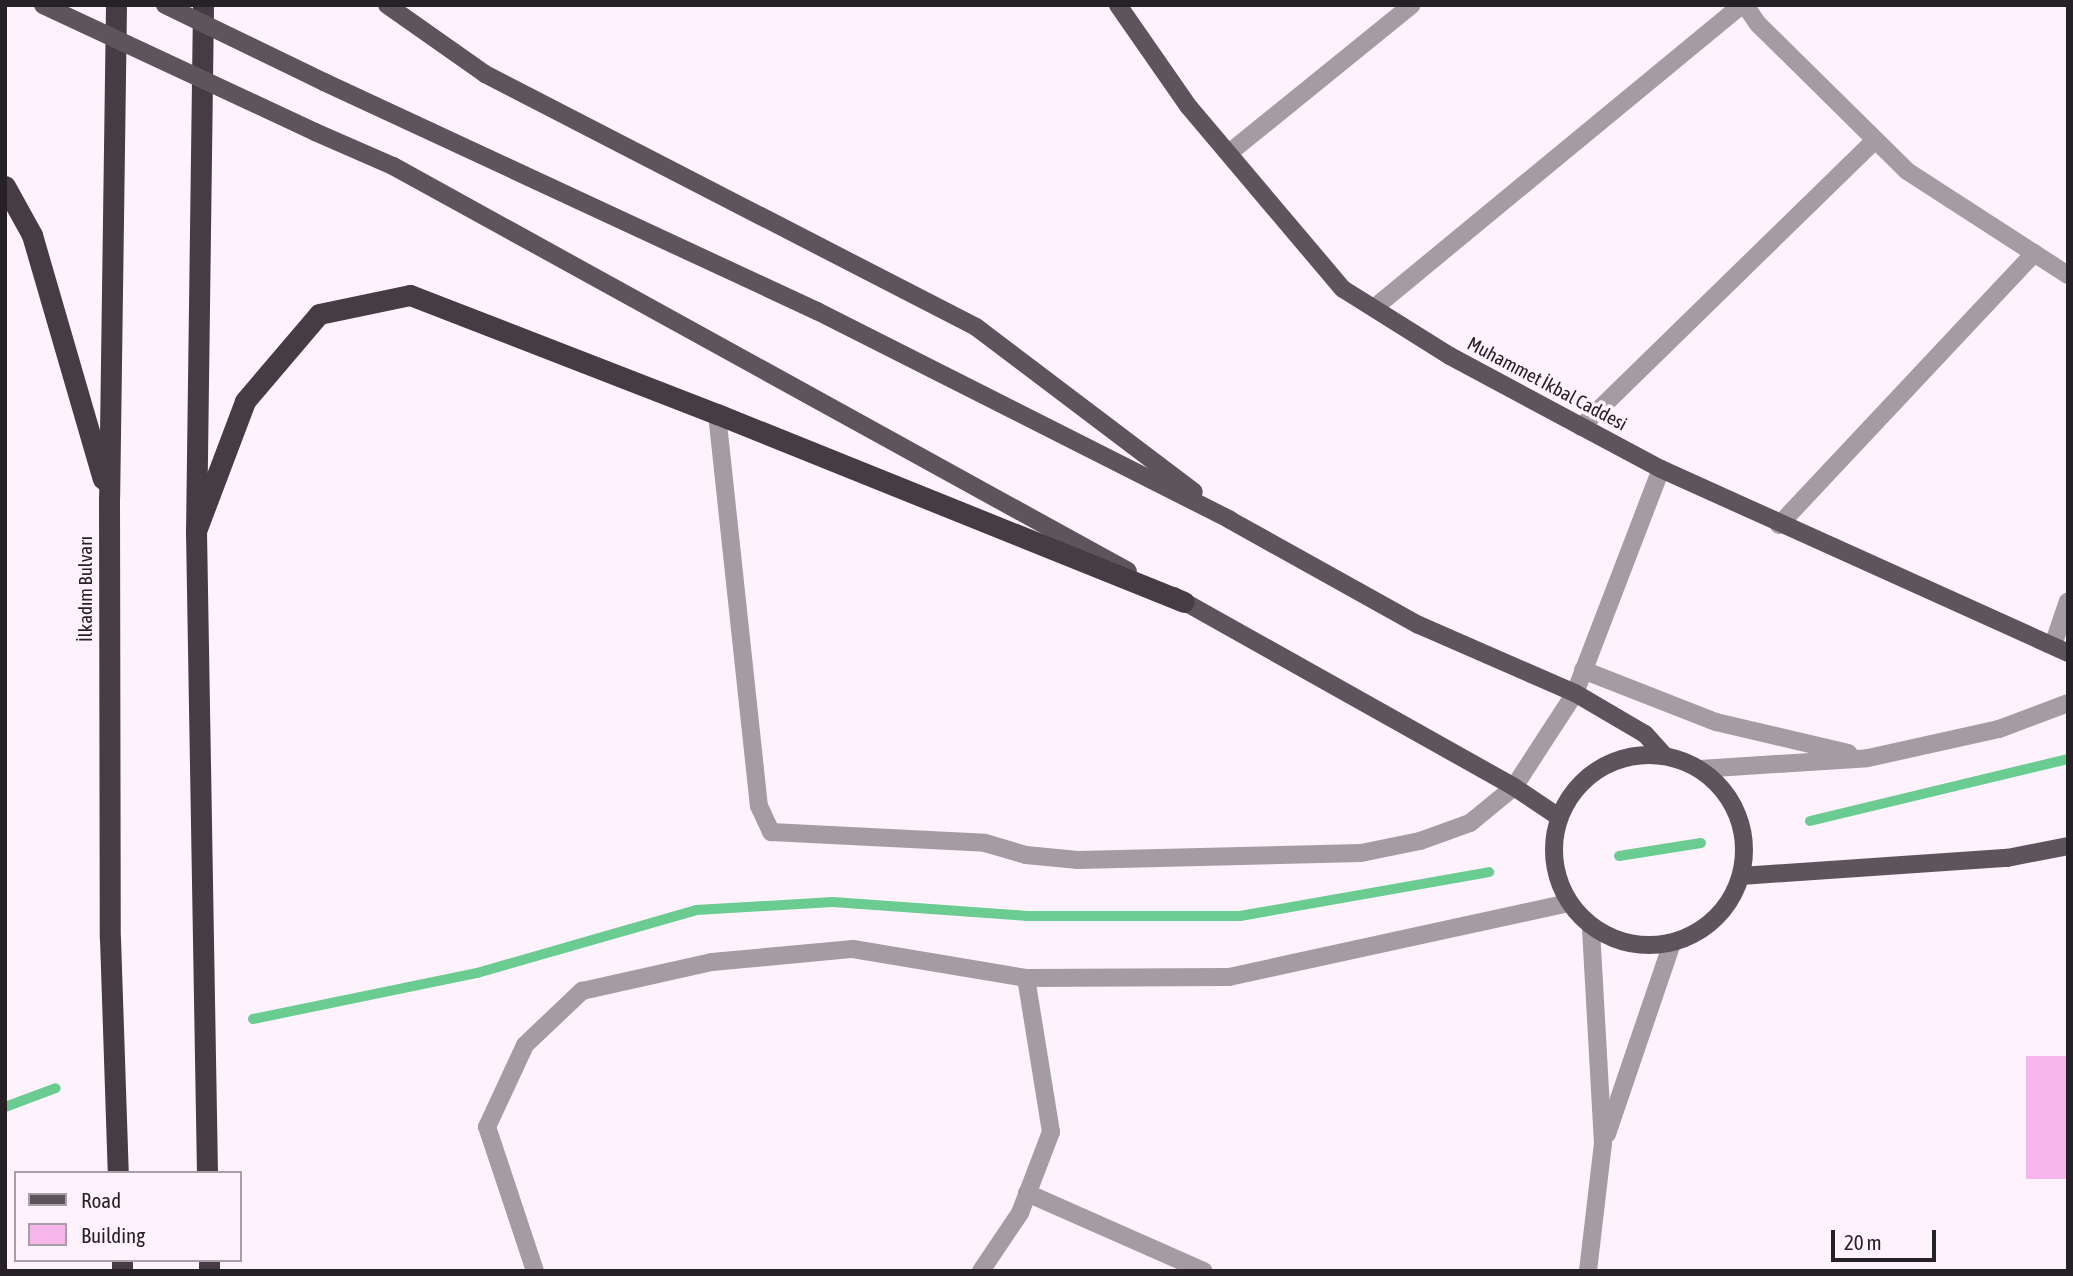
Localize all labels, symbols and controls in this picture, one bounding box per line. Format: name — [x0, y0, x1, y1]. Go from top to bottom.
street label: Muhammet İkbal Caddesi — [1463, 332, 1631, 436]
street label: İlkadım Bulvarı — [75, 536, 97, 642]
legend — [14, 1171, 242, 1262]
text: Road — [81, 1188, 121, 1212]
scale bar — [1835, 1216, 1940, 1260]
text: Building — [81, 1223, 145, 1247]
text: 20 m — [1844, 1230, 1882, 1254]

